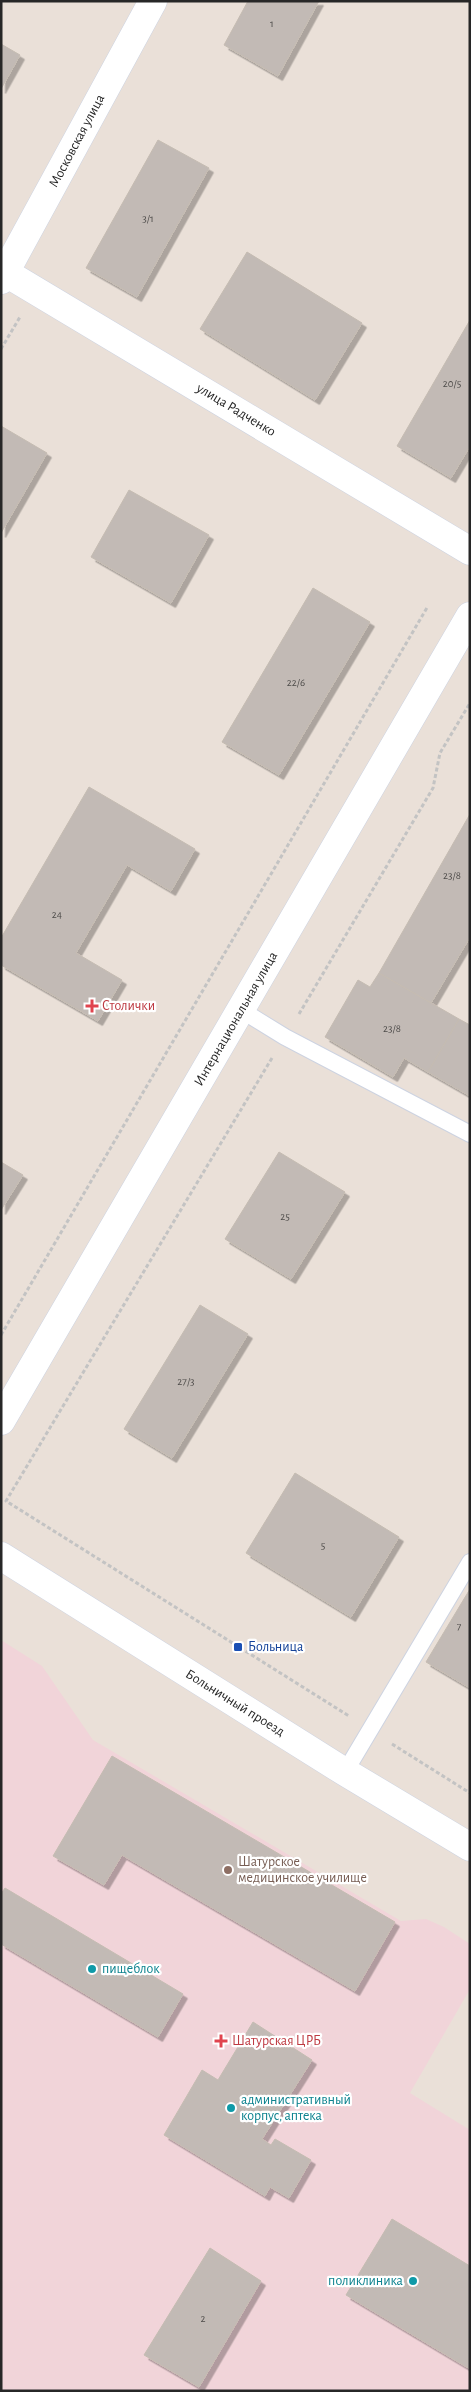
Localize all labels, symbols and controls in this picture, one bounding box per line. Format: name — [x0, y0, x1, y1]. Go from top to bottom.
house number: 1 — [270, 18, 274, 29]
street label: Московская улица — [47, 92, 108, 190]
house number: 3/1 — [142, 213, 154, 224]
house number: 20/5 — [443, 378, 462, 389]
street label: улица Радченко — [193, 380, 278, 439]
house number: 22/6 — [287, 677, 305, 688]
house number: 23/8 — [443, 870, 461, 881]
house number: 24 — [52, 909, 62, 920]
street label: Интернациональная улица — [192, 949, 281, 1089]
place label: Столички — [102, 999, 155, 1013]
marker: Столички — [86, 1000, 98, 1012]
house number: 23/8 — [383, 1023, 401, 1034]
house number: 25 — [280, 1211, 290, 1222]
house number: 27/3 — [177, 1376, 195, 1387]
house number: 5 — [321, 1540, 326, 1551]
house number: 7 — [457, 1621, 462, 1632]
place label: Больница — [248, 1640, 304, 1654]
marker: Больница — [232, 1641, 244, 1653]
street label: Больничный проезд — [183, 1667, 287, 1739]
place label: Шатурское медицинское училище — [238, 1855, 367, 1885]
marker: Шатурское медицинское училище — [222, 1864, 234, 1876]
place label: пищеблок — [102, 1962, 160, 1976]
marker: пищеблок — [86, 1963, 98, 1975]
marker: Шатурская ЦРБ — [214, 2034, 228, 2048]
place label: Шатурская ЦРБ — [232, 2034, 321, 2048]
place label: административный корпус, аптека — [241, 2093, 351, 2123]
marker: административный корпус, аптека — [225, 2102, 237, 2114]
place label: поликлиника — [328, 2274, 404, 2288]
marker: поликлиника — [407, 2275, 419, 2287]
house number: 2 — [200, 2313, 206, 2324]

